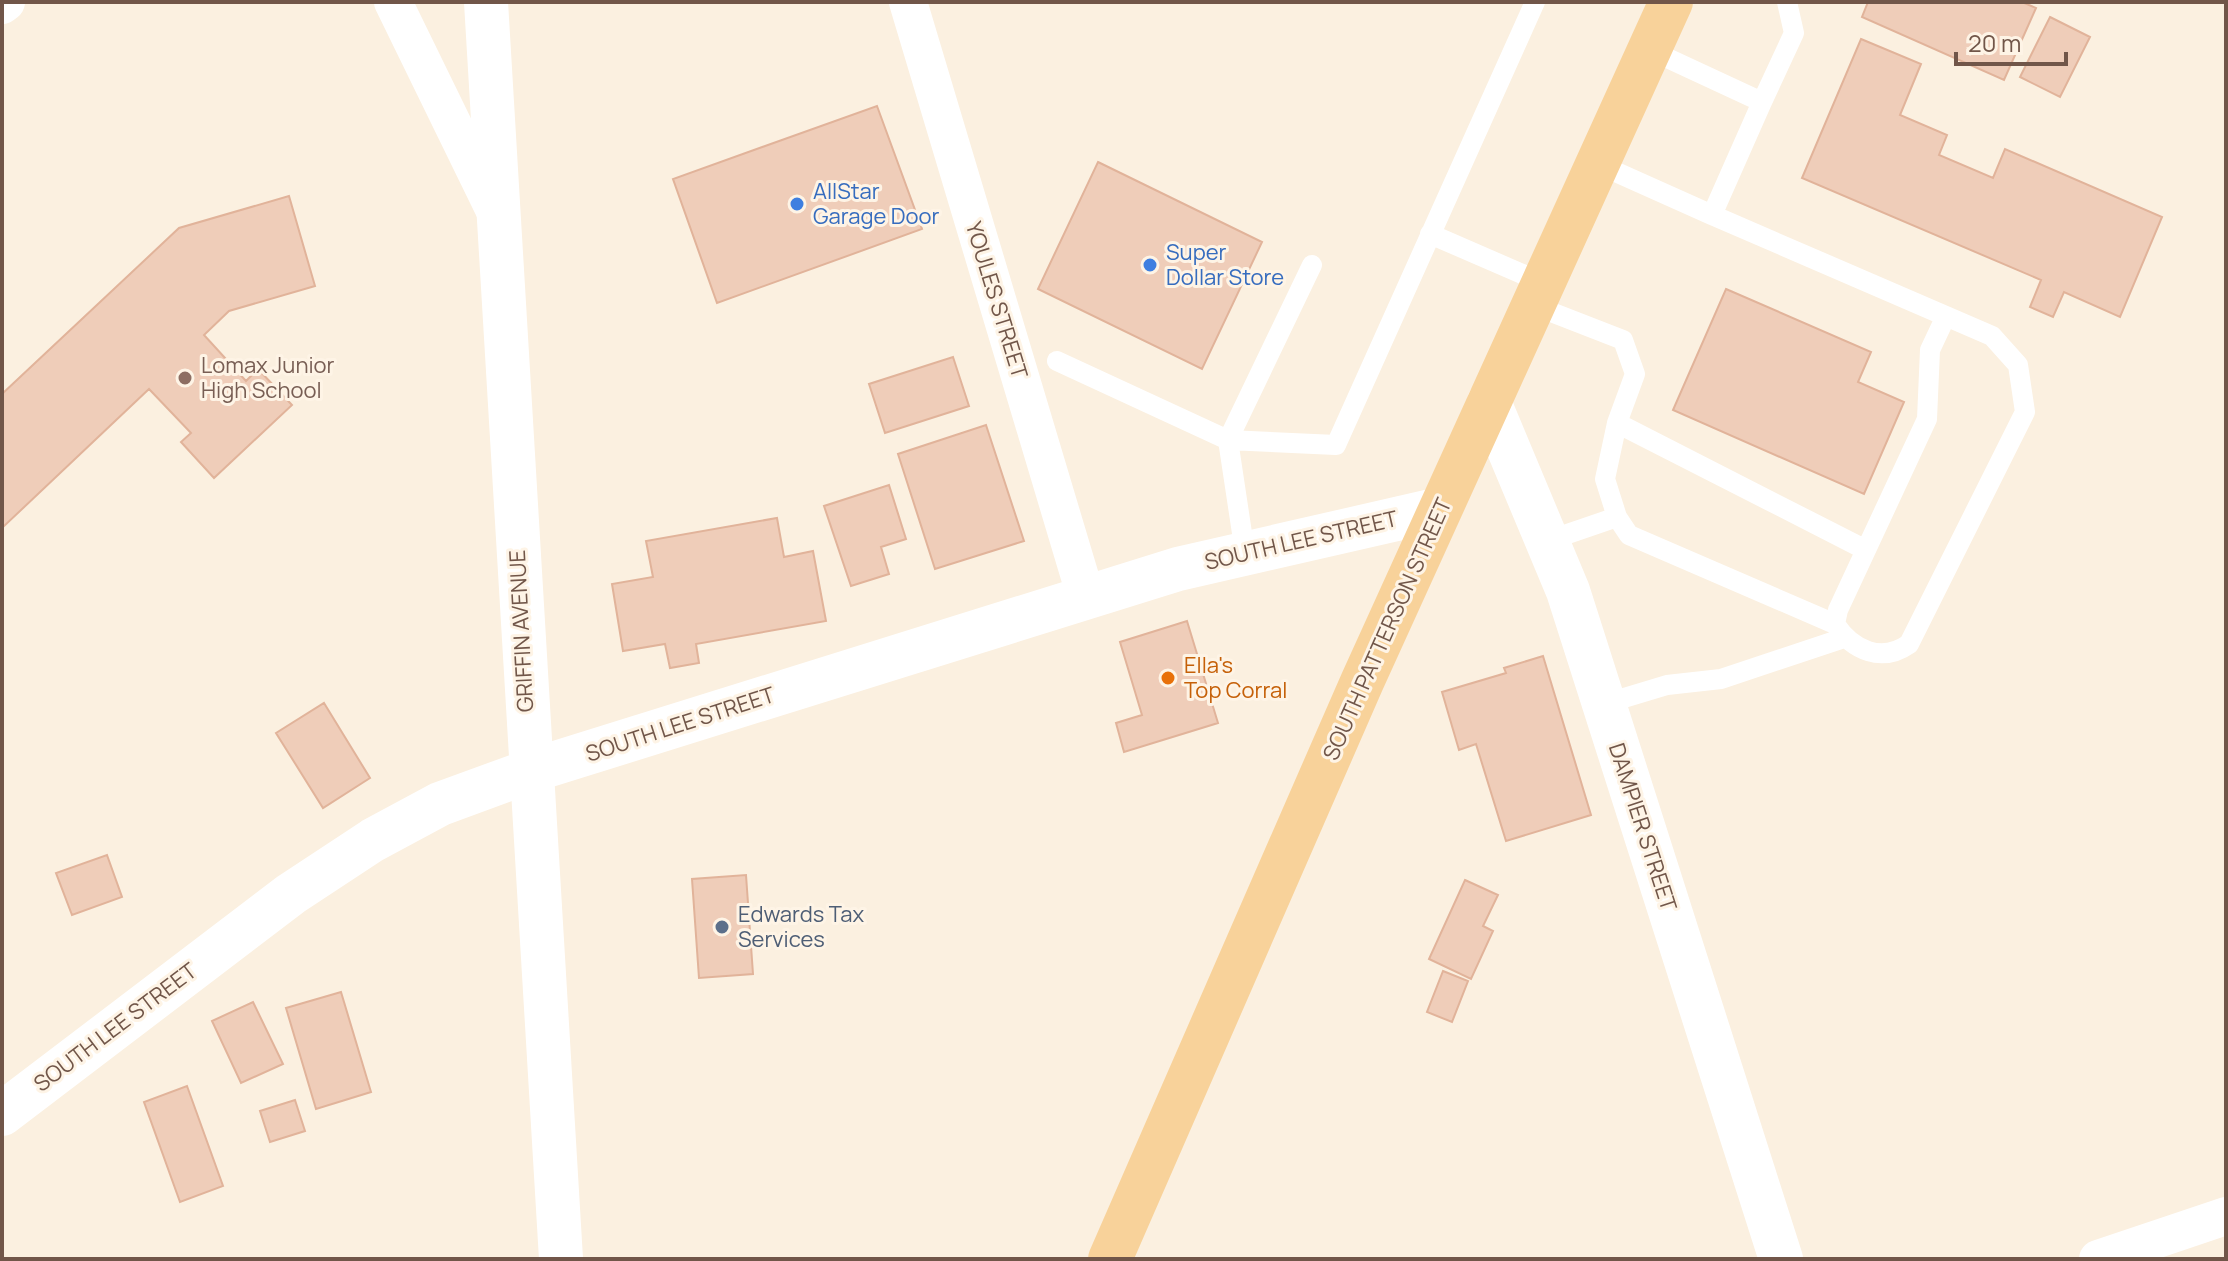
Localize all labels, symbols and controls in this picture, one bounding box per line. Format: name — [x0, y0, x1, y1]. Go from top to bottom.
scale bar — [1956, 16, 2066, 66]
text: 20 m — [1968, 26, 2021, 59]
place label: AllStar Garage Door — [813, 176, 940, 231]
marker: AllStar Garage Door — [788, 195, 806, 213]
street label: YOULES STREET — [959, 218, 1035, 382]
place label: Super Dollar Store — [1166, 237, 1284, 292]
marker: Super Dollar Store — [1141, 256, 1159, 274]
place label: Lomax Junior High School — [201, 350, 335, 405]
marker: Lomax Junior High School — [176, 369, 194, 387]
street label: SOUTH PATTERSON STREET — [1316, 493, 1458, 765]
street label: SOUTH LEE STREET — [1202, 503, 1400, 577]
street label: GRIFFIN AVENUE — [502, 549, 540, 713]
place label: Ella's Top Corral — [1184, 650, 1287, 705]
marker: Ella's Top Corral — [1159, 669, 1177, 687]
street label: SOUTH LEE STREET — [582, 679, 778, 769]
street label: DAMPIER STREET — [1602, 739, 1684, 915]
place label: Edwards Tax Services — [738, 899, 865, 954]
marker: Edwards Tax Services — [713, 918, 731, 936]
street label: SOUTH LEE STREET — [27, 956, 203, 1098]

